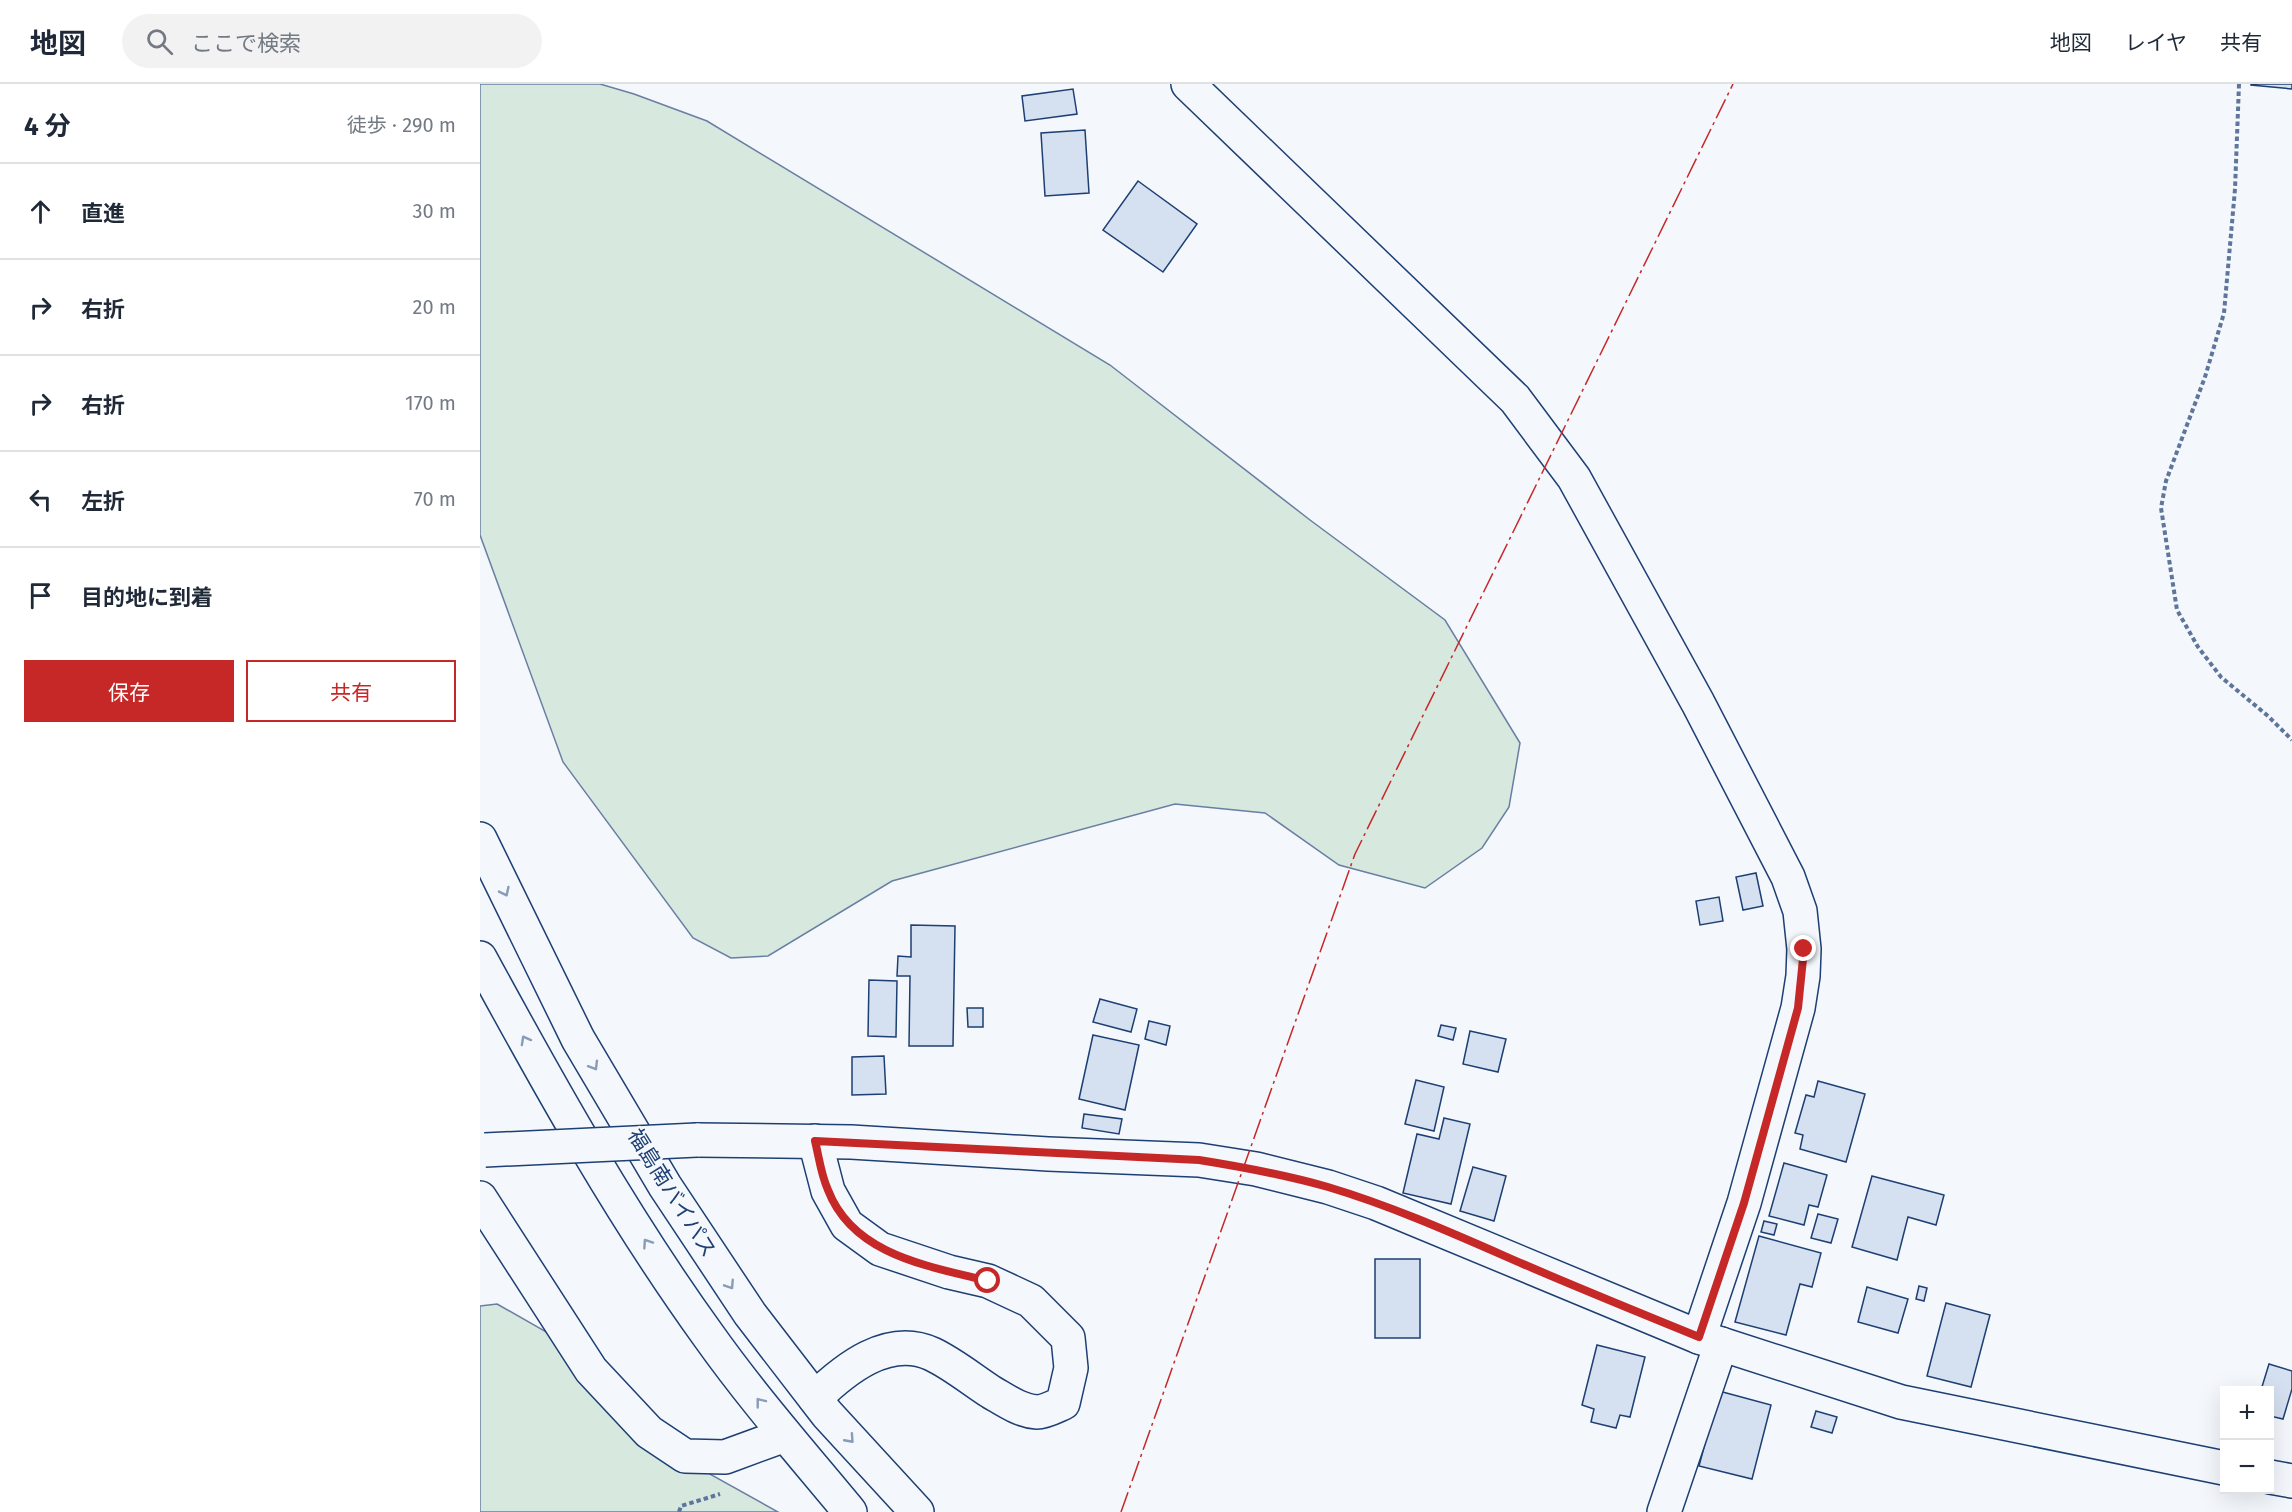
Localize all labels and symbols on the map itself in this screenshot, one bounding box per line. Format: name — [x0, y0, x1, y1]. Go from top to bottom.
one-way arrow — [498, 886, 510, 897]
route end — [1790, 935, 1816, 961]
one-way arrow — [521, 1036, 532, 1046]
one-way arrow — [586, 1060, 598, 1070]
street label: 福島南バイパス — [622, 1124, 722, 1262]
one-way arrow — [643, 1239, 654, 1250]
route start — [974, 1267, 1000, 1293]
one-way arrow — [723, 1278, 734, 1289]
one-way arrow — [756, 1398, 767, 1409]
one-way arrow — [843, 1432, 854, 1442]

